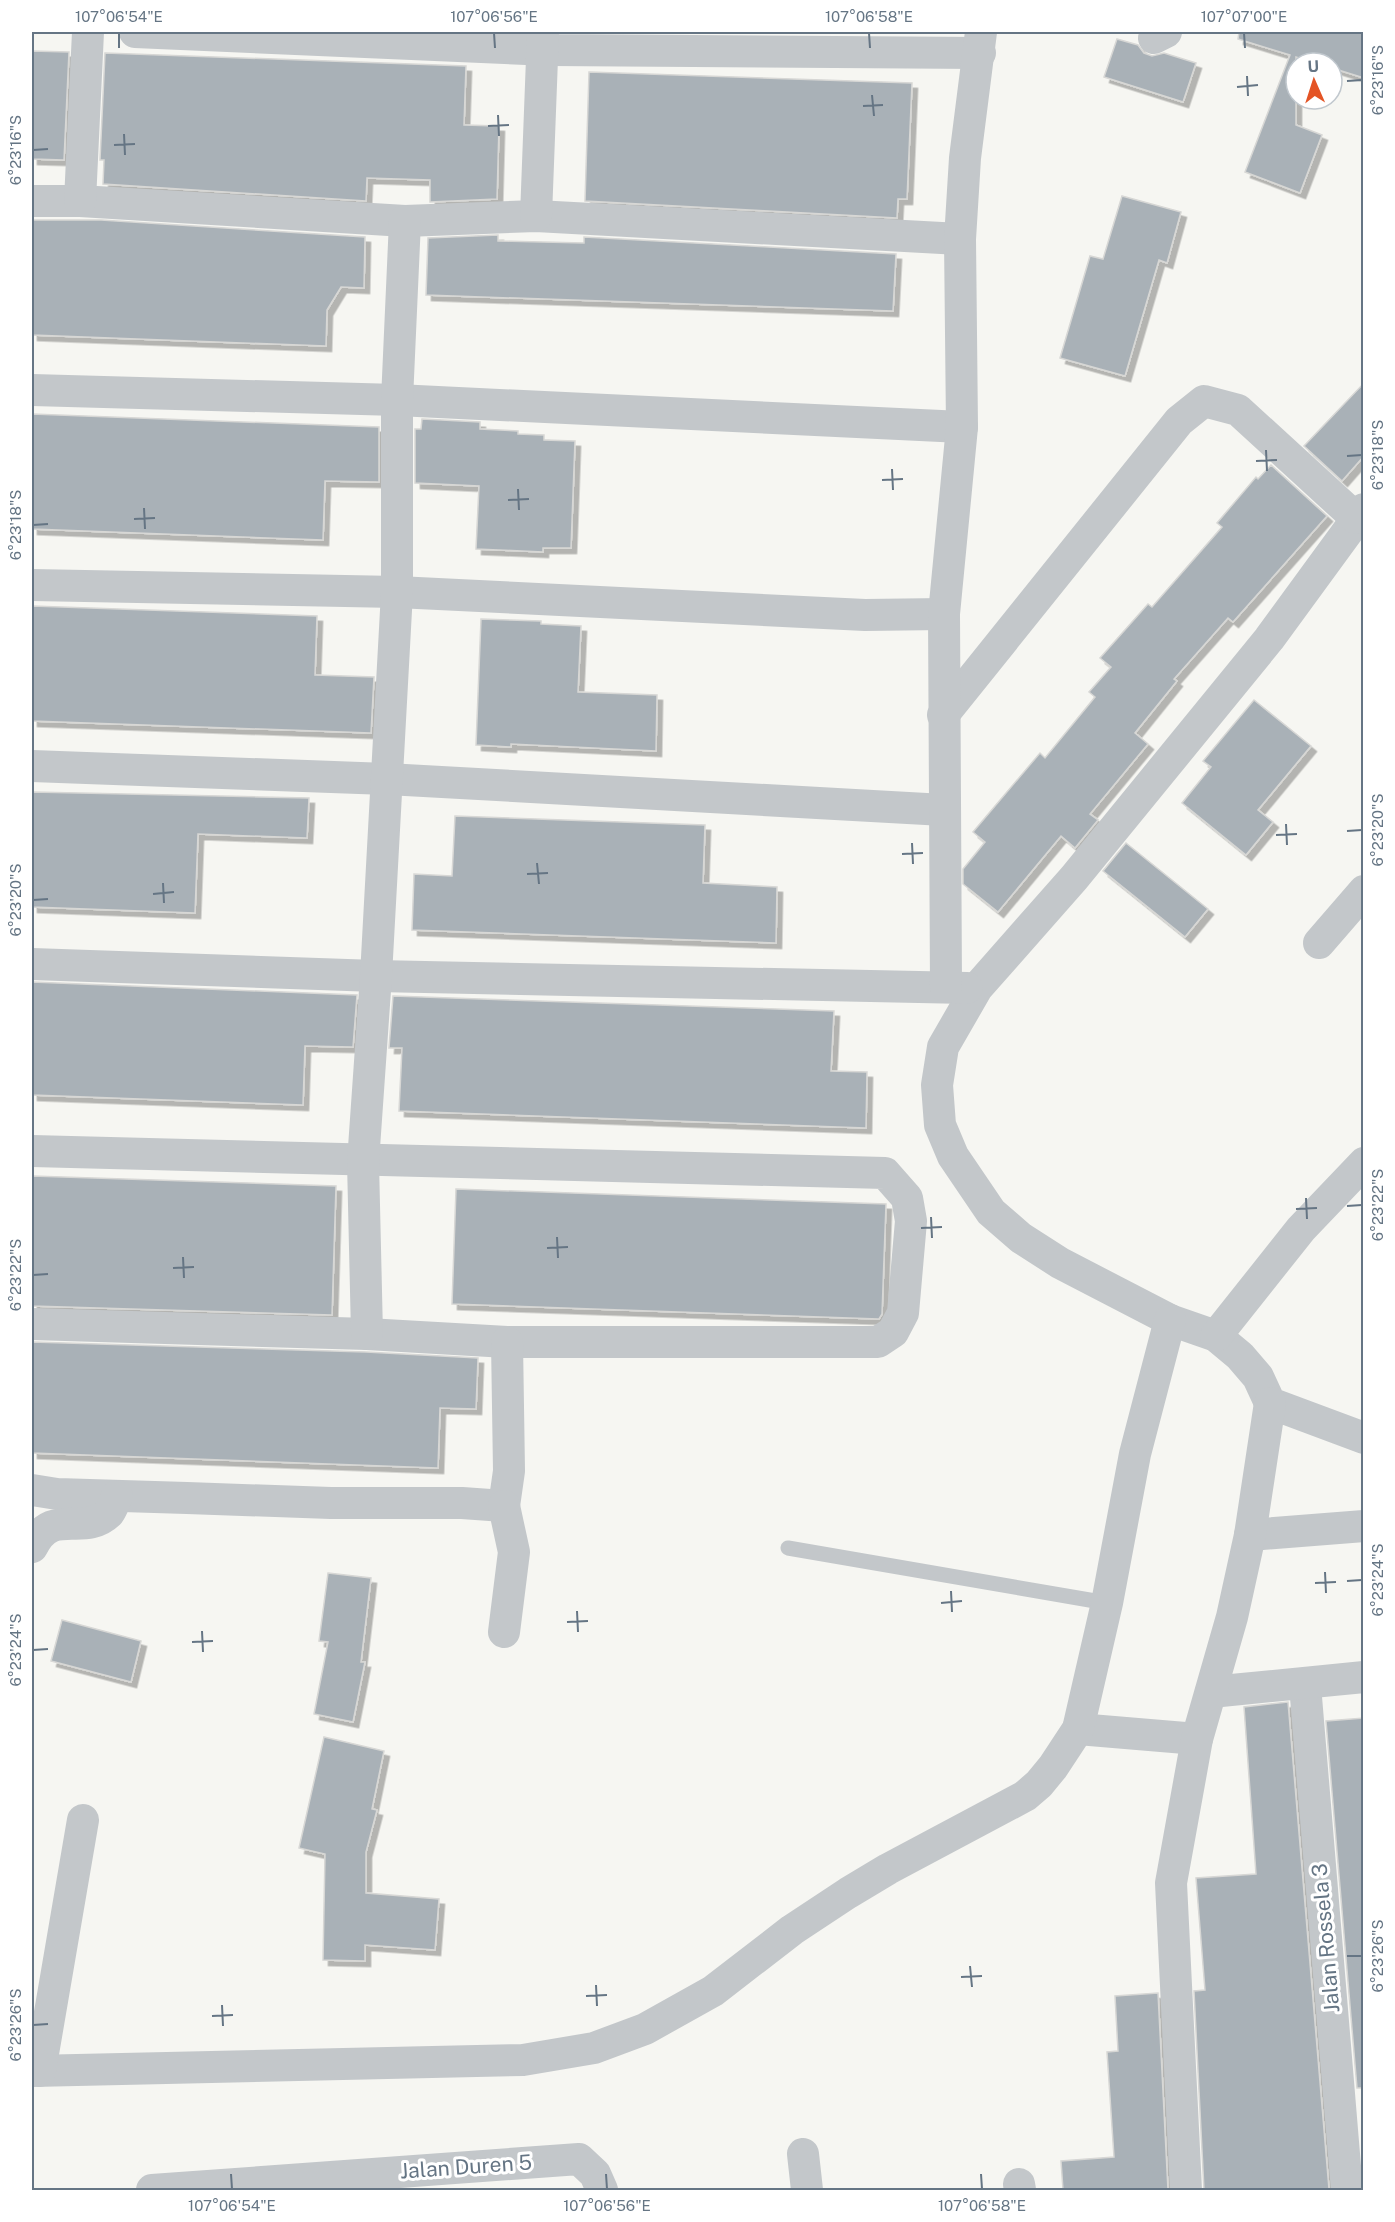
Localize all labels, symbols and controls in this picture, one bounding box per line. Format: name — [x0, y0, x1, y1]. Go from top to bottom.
text: 107°06'54"E — [75, 8, 163, 25]
text: 107°06'56"E — [450, 8, 538, 25]
text: 107°06'58"E — [825, 8, 913, 25]
text: 107°07'00"E — [1201, 8, 1287, 25]
text: 6°23'16"S — [1369, 45, 1386, 115]
north arrow — [1284, 51, 1344, 111]
text: U — [1307, 57, 1320, 76]
text: 6°23'16"S — [7, 115, 24, 185]
text: 6°23'18"S — [1369, 420, 1386, 490]
text: 6°23'18"S — [7, 490, 24, 560]
text: 6°23'20"S — [1369, 794, 1386, 866]
text: 6°23'20"S — [7, 864, 24, 936]
text: 6°23'22"S — [1369, 1169, 1386, 1241]
text: 6°23'22"S — [7, 1239, 24, 1311]
text: 6°23'24"S — [1369, 1543, 1386, 1617]
text: 6°23'24"S — [7, 1613, 24, 1687]
street label: Jalan Rossela 3 — [1307, 1862, 1344, 2014]
text: 6°23'26"S — [1369, 1919, 1386, 1993]
text: 6°23'26"S — [7, 1988, 24, 2062]
street label: Jalan Duren 5 — [399, 2149, 533, 2184]
text: 107°06'54"E — [188, 2197, 276, 2214]
text: 107°06'56"E — [563, 2197, 651, 2214]
text: 107°06'58"E — [938, 2197, 1026, 2214]

